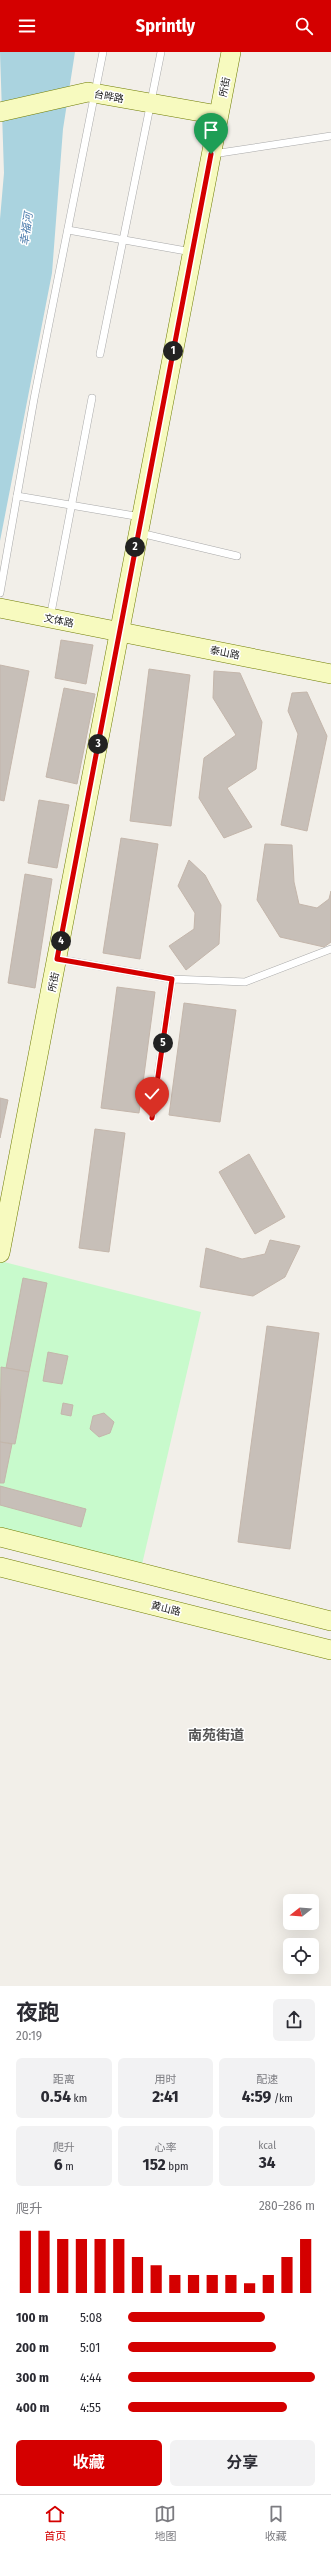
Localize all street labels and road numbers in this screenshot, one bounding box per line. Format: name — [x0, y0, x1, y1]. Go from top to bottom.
street label: 所街 — [217, 76, 233, 98]
street label: 台晔路 — [93, 88, 125, 105]
street label: 文体路 — [43, 612, 75, 630]
street label: 泰山路 — [209, 644, 241, 662]
street label: 所街 — [46, 971, 62, 993]
street label: 黄山路 — [150, 1600, 182, 1618]

